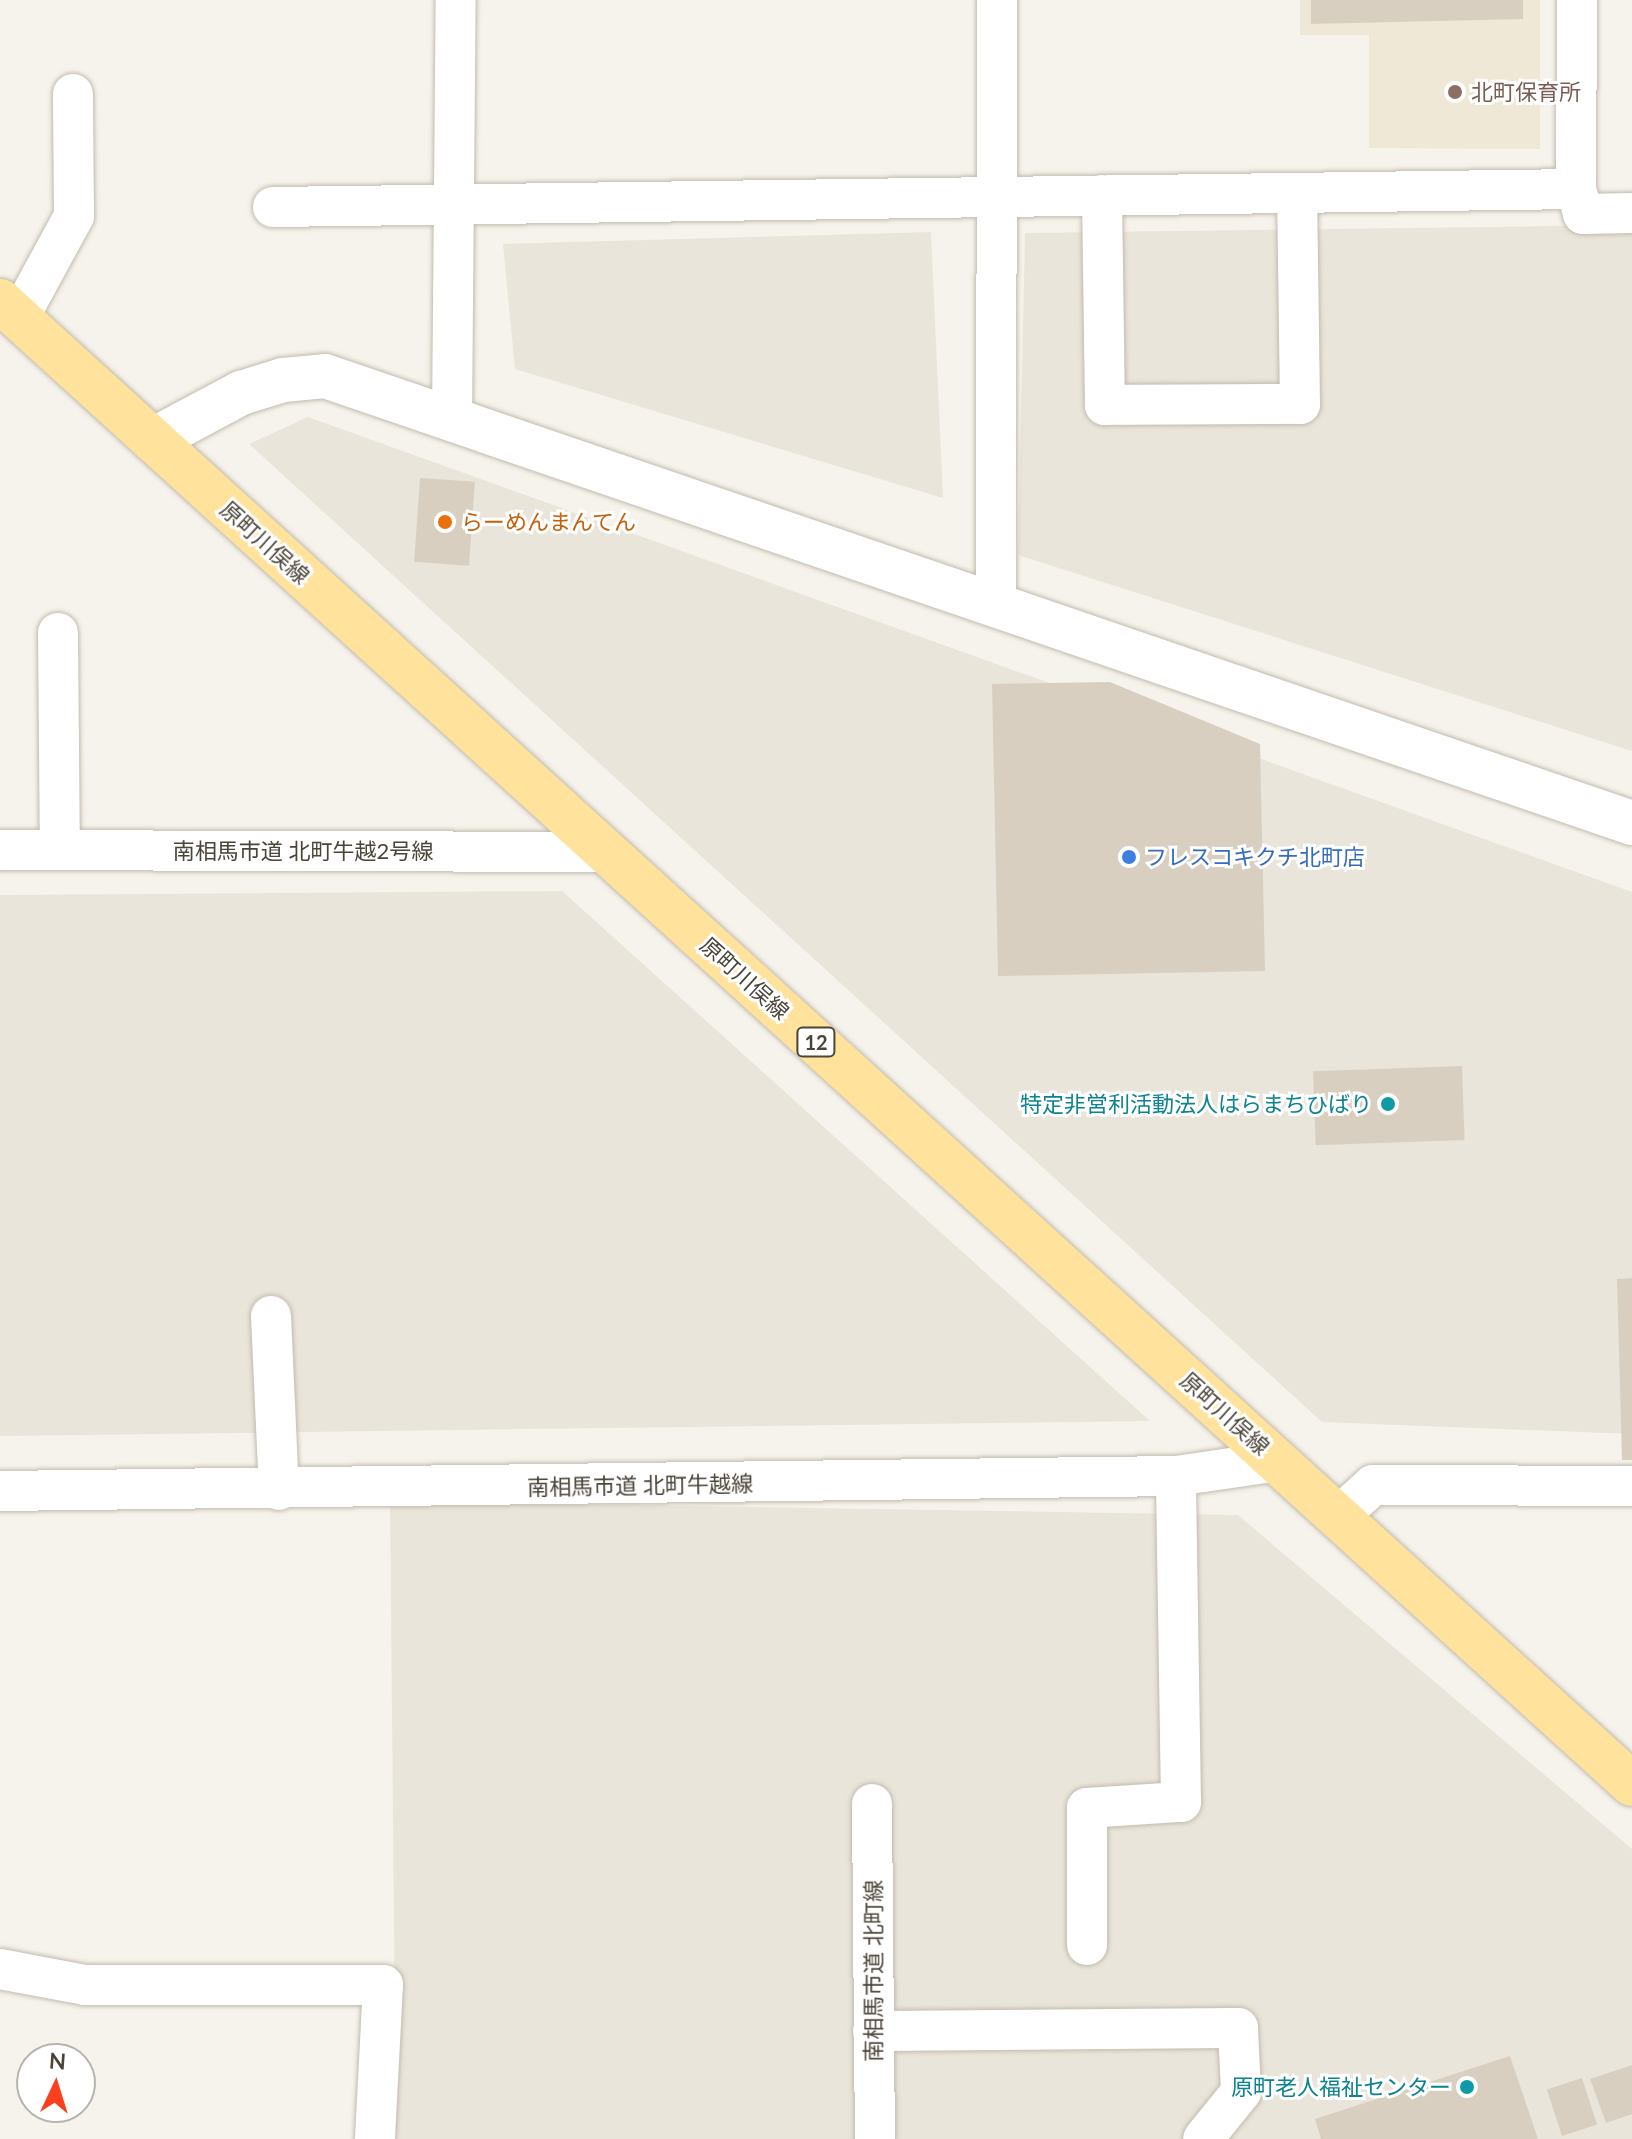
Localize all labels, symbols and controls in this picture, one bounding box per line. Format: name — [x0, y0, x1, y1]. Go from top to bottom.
place label: 北町保育所 — [1471, 79, 1581, 105]
marker: 北町保育所 — [1446, 83, 1464, 101]
street label: 原町川俣線 — [215, 495, 315, 589]
place label: らーめんまんてん — [461, 509, 637, 535]
marker: らーめんまんてん — [436, 513, 454, 531]
street label: 南相馬市道 北町牛越2号線 — [173, 838, 433, 864]
place label: フレスコキクチ北町店 — [1145, 844, 1365, 870]
marker: フレスコキクチ北町店 — [1120, 848, 1138, 866]
street label: 原町川俣線 — [695, 931, 795, 1025]
road number: 12 — [796, 1026, 836, 1058]
place label: 特定非営利活動法人はらまちひばり — [1020, 1091, 1372, 1117]
marker: 特定非営利活動法人はらまちひばり — [1379, 1095, 1397, 1113]
street label: 原町川俣線 — [1175, 1366, 1275, 1460]
street label: 南相馬市道 北町牛越線 — [527, 1470, 753, 1500]
street label: 南相馬市道 北町線 — [860, 1880, 886, 2062]
north arrow — [16, 2043, 96, 2123]
text: N — [48, 2046, 67, 2075]
place label: 原町老人福祉センター — [1231, 2074, 1451, 2100]
marker: 原町老人福祉センター — [1458, 2078, 1476, 2096]

